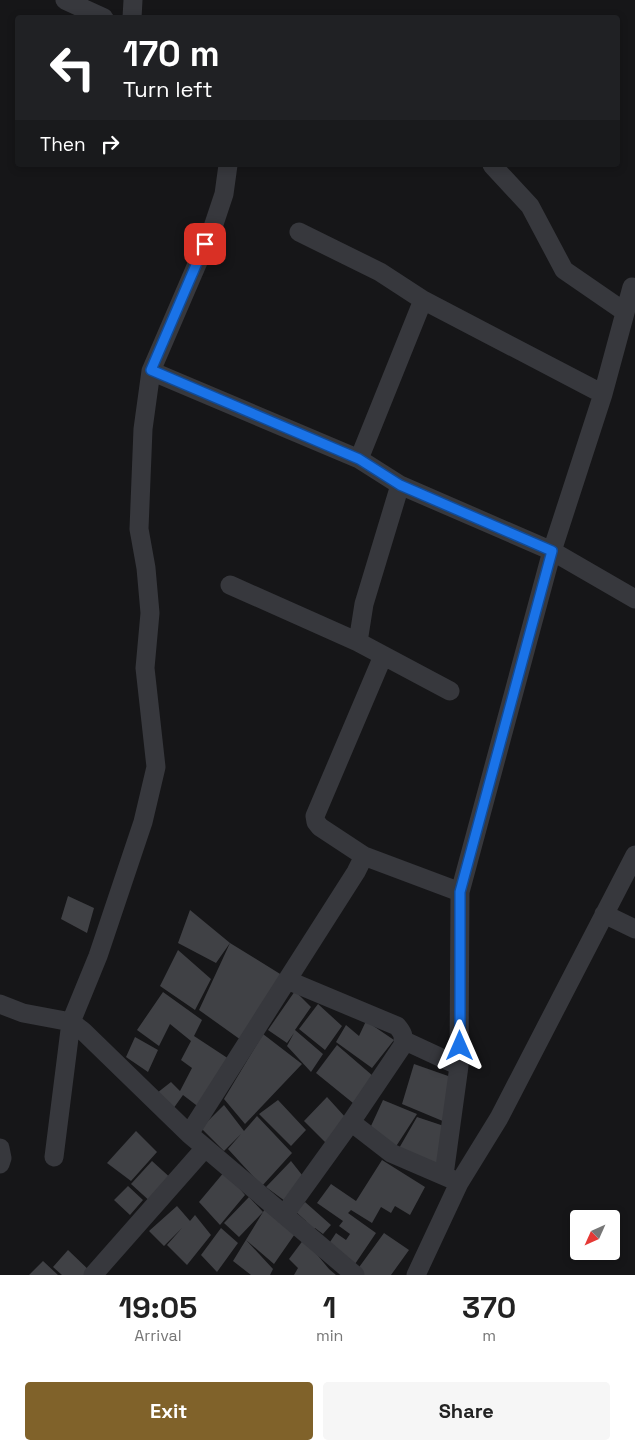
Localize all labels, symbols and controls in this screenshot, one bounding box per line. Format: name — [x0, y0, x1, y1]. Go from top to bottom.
text: 170 m — [123, 32, 220, 76]
icon: left — [40, 35, 105, 100]
text: Turn left — [123, 75, 213, 103]
icon: right — [96, 130, 124, 158]
text: Then — [40, 132, 86, 157]
pin — [184, 223, 226, 265]
icon: arrive — [191, 230, 219, 258]
position arrow — [433, 1019, 485, 1071]
north arrow — [570, 1210, 620, 1260]
map controls — [570, 1210, 620, 1260]
text: 19:05 — [119, 1288, 197, 1327]
text: 1 — [323, 1288, 336, 1327]
text: 370 — [462, 1288, 516, 1327]
text: Arrival — [134, 1325, 182, 1346]
text: min — [316, 1325, 343, 1346]
text: m — [482, 1325, 496, 1346]
button: Exit — [25, 1382, 313, 1440]
button: Share — [323, 1382, 610, 1440]

